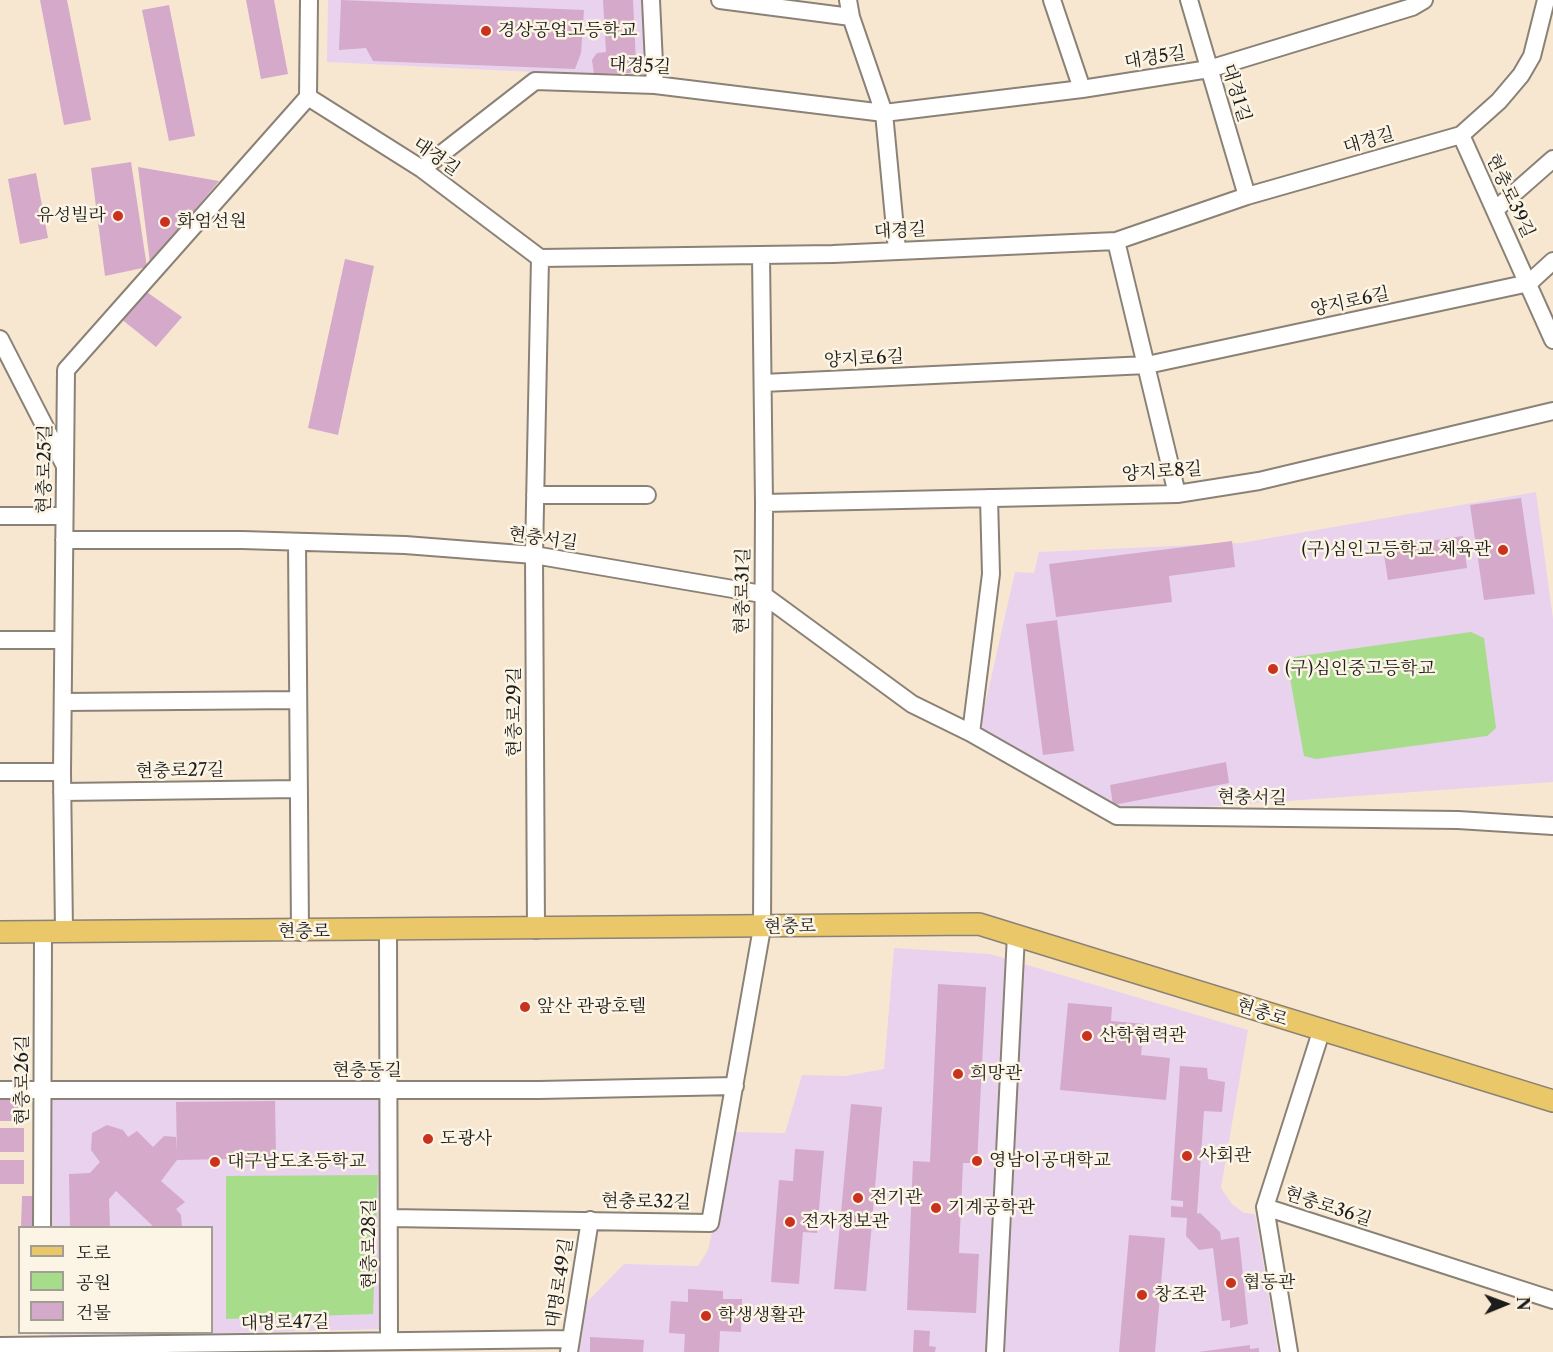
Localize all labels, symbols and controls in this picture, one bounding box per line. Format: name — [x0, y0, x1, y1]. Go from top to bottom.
place label: 경상공업고등학교 — [498, 20, 637, 42]
marker: 경상공업고등학교 — [479, 24, 493, 38]
street label: 대경5길 — [1123, 42, 1187, 74]
street label: 대경5길 — [609, 54, 671, 78]
street label: 대경1길 — [1217, 61, 1255, 125]
street label: 대경길 — [1341, 123, 1397, 159]
street label: 대경길 — [408, 133, 464, 181]
street label: 현충로39길 — [1481, 151, 1539, 241]
place label: 유성빌라 — [36, 205, 106, 227]
marker: 유성빌라 — [111, 209, 125, 223]
place label: 화엄선원 — [177, 211, 247, 233]
marker: 화엄선원 — [158, 215, 172, 229]
street label: 대경길 — [873, 219, 927, 243]
street label: 양지로6길 — [1309, 283, 1391, 321]
street label: 양지로6길 — [823, 346, 905, 372]
street label: 현충로25길 — [33, 424, 57, 514]
street label: 양지로8길 — [1121, 458, 1203, 486]
street label: 현충서길 — [507, 523, 579, 555]
place label: (구)심인고등학교 체육관 — [1301, 539, 1491, 561]
marker: (구)심인고등학교 체육관 — [1496, 543, 1510, 557]
street label: 현충로31길 — [731, 547, 755, 635]
place label: (구)심인중고등학교 — [1285, 658, 1435, 680]
marker: (구)심인중고등학교 — [1266, 662, 1280, 676]
street label: 현충로29길 — [504, 667, 526, 757]
street label: 현충로27길 — [135, 759, 225, 783]
street label: 현충서길 — [1217, 787, 1287, 809]
street label: 현충로 — [764, 916, 816, 938]
street label: 현충로 — [278, 921, 330, 943]
street label: 현충로 — [1234, 995, 1290, 1031]
place label: 앞산 관광호텔 — [537, 996, 646, 1018]
marker: 앞산 관광호텔 — [518, 1000, 532, 1014]
place label: 산학협력관 — [1099, 1025, 1186, 1047]
marker: 산학협력관 — [1080, 1029, 1094, 1043]
street label: 현충로26길 — [12, 1035, 34, 1125]
street label: 현충동길 — [332, 1060, 402, 1082]
place label: 희망관 — [970, 1063, 1022, 1085]
marker: 희망관 — [951, 1067, 965, 1081]
place label: 도광사 — [440, 1128, 492, 1150]
marker: 도광사 — [421, 1132, 435, 1146]
place label: 사회관 — [1199, 1145, 1251, 1167]
marker: 사회관 — [1180, 1149, 1194, 1163]
place label: 영남이공대학교 — [989, 1150, 1111, 1172]
place label: 대구남도초등학교 — [227, 1151, 366, 1173]
marker: 영남이공대학교 — [970, 1154, 984, 1168]
marker: 대구남도초등학교 — [208, 1155, 222, 1169]
street label: 현충로36길 — [1282, 1183, 1374, 1231]
place label: 전기관 — [870, 1187, 922, 1209]
street label: 현충로32길 — [601, 1190, 691, 1214]
marker: 전기관 — [851, 1191, 865, 1205]
place label: 기계공학관 — [948, 1197, 1035, 1219]
street label: 현충로28길 — [359, 1199, 381, 1289]
marker: 기계공학관 — [929, 1201, 943, 1215]
place label: 전자정보관 — [802, 1211, 889, 1233]
marker: 전자정보관 — [783, 1215, 797, 1229]
legend — [18, 1226, 213, 1334]
street label: 대명로49길 — [542, 1237, 578, 1329]
text: 도로 — [76, 1242, 111, 1264]
text: 공원 — [76, 1272, 111, 1294]
place label: 협동관 — [1243, 1272, 1295, 1294]
north arrow — [1475, 1274, 1535, 1334]
marker: 협동관 — [1224, 1276, 1238, 1290]
place label: 창조관 — [1154, 1284, 1206, 1306]
marker: 창조관 — [1135, 1288, 1149, 1302]
text: N — [1513, 1297, 1533, 1311]
text: 건물 — [76, 1302, 111, 1324]
place label: 학생생활관 — [718, 1305, 805, 1327]
marker: 학생생활관 — [699, 1309, 713, 1323]
street label: 대명로47길 — [240, 1311, 330, 1335]

